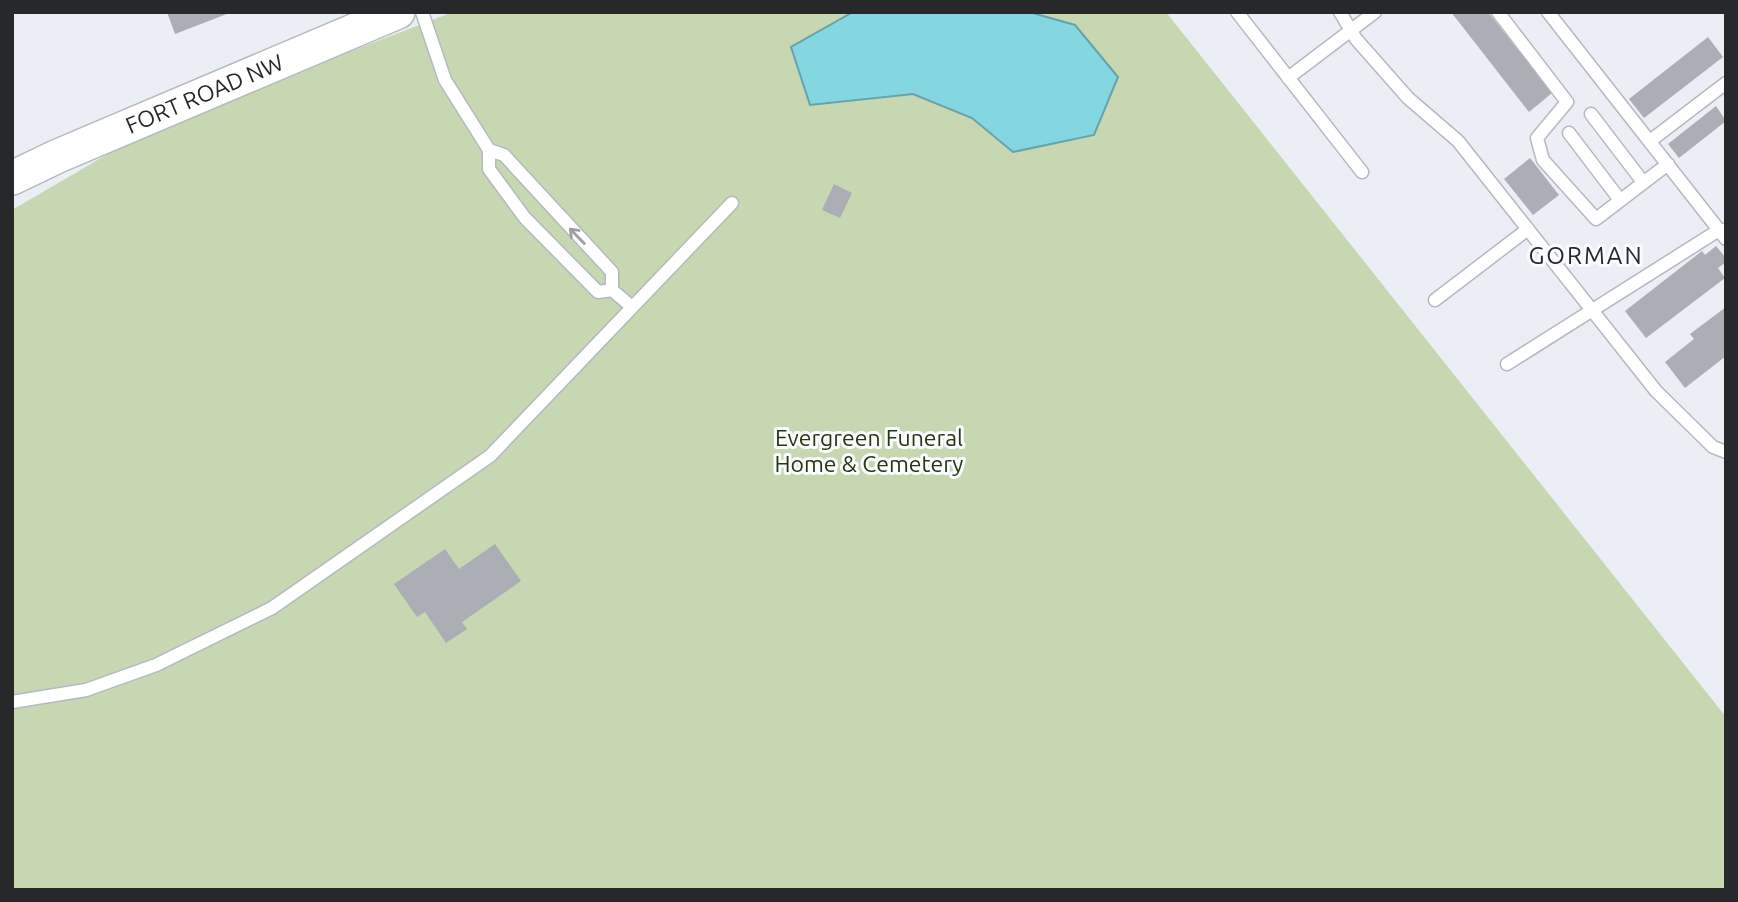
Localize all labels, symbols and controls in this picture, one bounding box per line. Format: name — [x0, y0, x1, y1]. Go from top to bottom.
street label: FORT ROAD NW — [122, 49, 287, 138]
one-way arrow — [569, 228, 586, 245]
district label: GORMAN — [1528, 242, 1644, 269]
park label: Evergreen Funeral Home & Cemetery — [775, 425, 963, 476]

